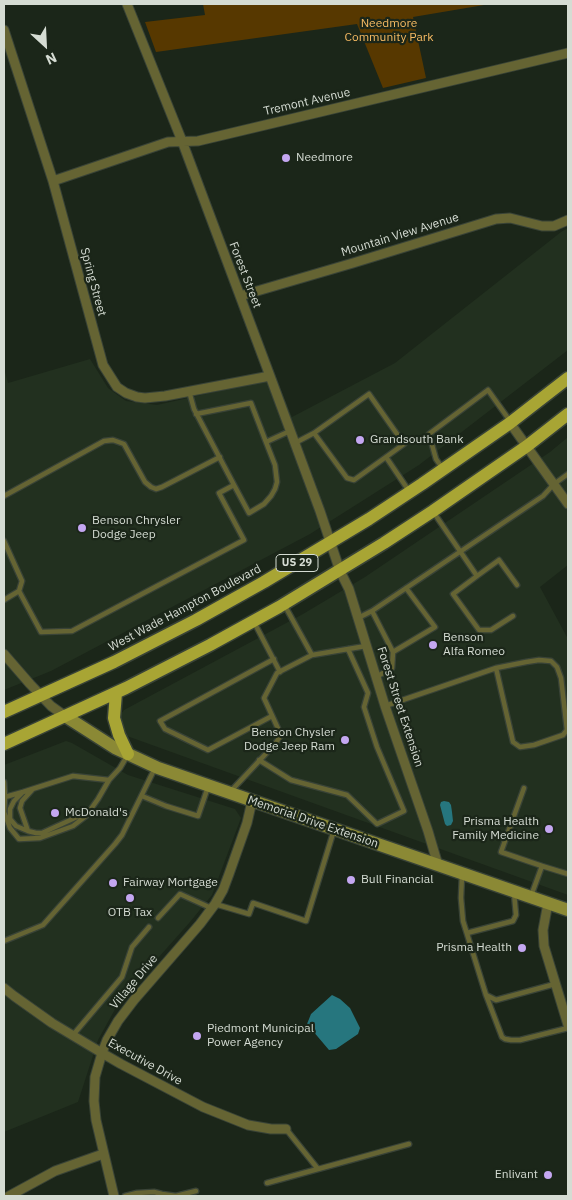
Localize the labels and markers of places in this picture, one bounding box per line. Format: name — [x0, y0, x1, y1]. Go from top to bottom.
place label: Needmore — [296, 151, 353, 165]
marker: Needmore — [280, 152, 292, 164]
place label: Grandsouth Bank — [370, 433, 464, 447]
marker: Grandsouth Bank — [354, 434, 366, 446]
place label: Benson Chrysler Dodge Jeep — [92, 514, 180, 542]
marker: Benson Chrysler Dodge Jeep — [76, 522, 88, 534]
place label: Benson Alfa Romeo — [443, 631, 505, 659]
marker: Benson Alfa Romeo — [427, 639, 439, 651]
place label: Benson Chysler Dodge Jeep Ram — [244, 726, 335, 754]
marker: Benson Chysler Dodge Jeep Ram — [339, 734, 351, 746]
place label: McDonald's — [65, 806, 128, 820]
marker: McDonald's — [49, 807, 61, 819]
place label: Prisma Health Family Medicine — [452, 815, 539, 843]
marker: Prisma Health Family Medicine — [543, 823, 555, 835]
place label: Bull Financial — [361, 873, 433, 887]
marker: Bull Financial — [345, 874, 357, 886]
place label: Fairway Mortgage — [123, 876, 218, 890]
marker: Fairway Mortgage — [107, 877, 119, 889]
marker: OTB Tax — [124, 892, 136, 904]
place label: OTB Tax — [108, 906, 152, 920]
place label: Prisma Health — [436, 941, 512, 955]
marker: Prisma Health — [516, 942, 528, 954]
place label: Piedmont Municipal Power Agency — [207, 1022, 314, 1050]
marker: Piedmont Municipal Power Agency — [191, 1030, 203, 1042]
place label: Enlivant — [495, 1168, 538, 1182]
marker: Enlivant — [542, 1169, 554, 1181]

